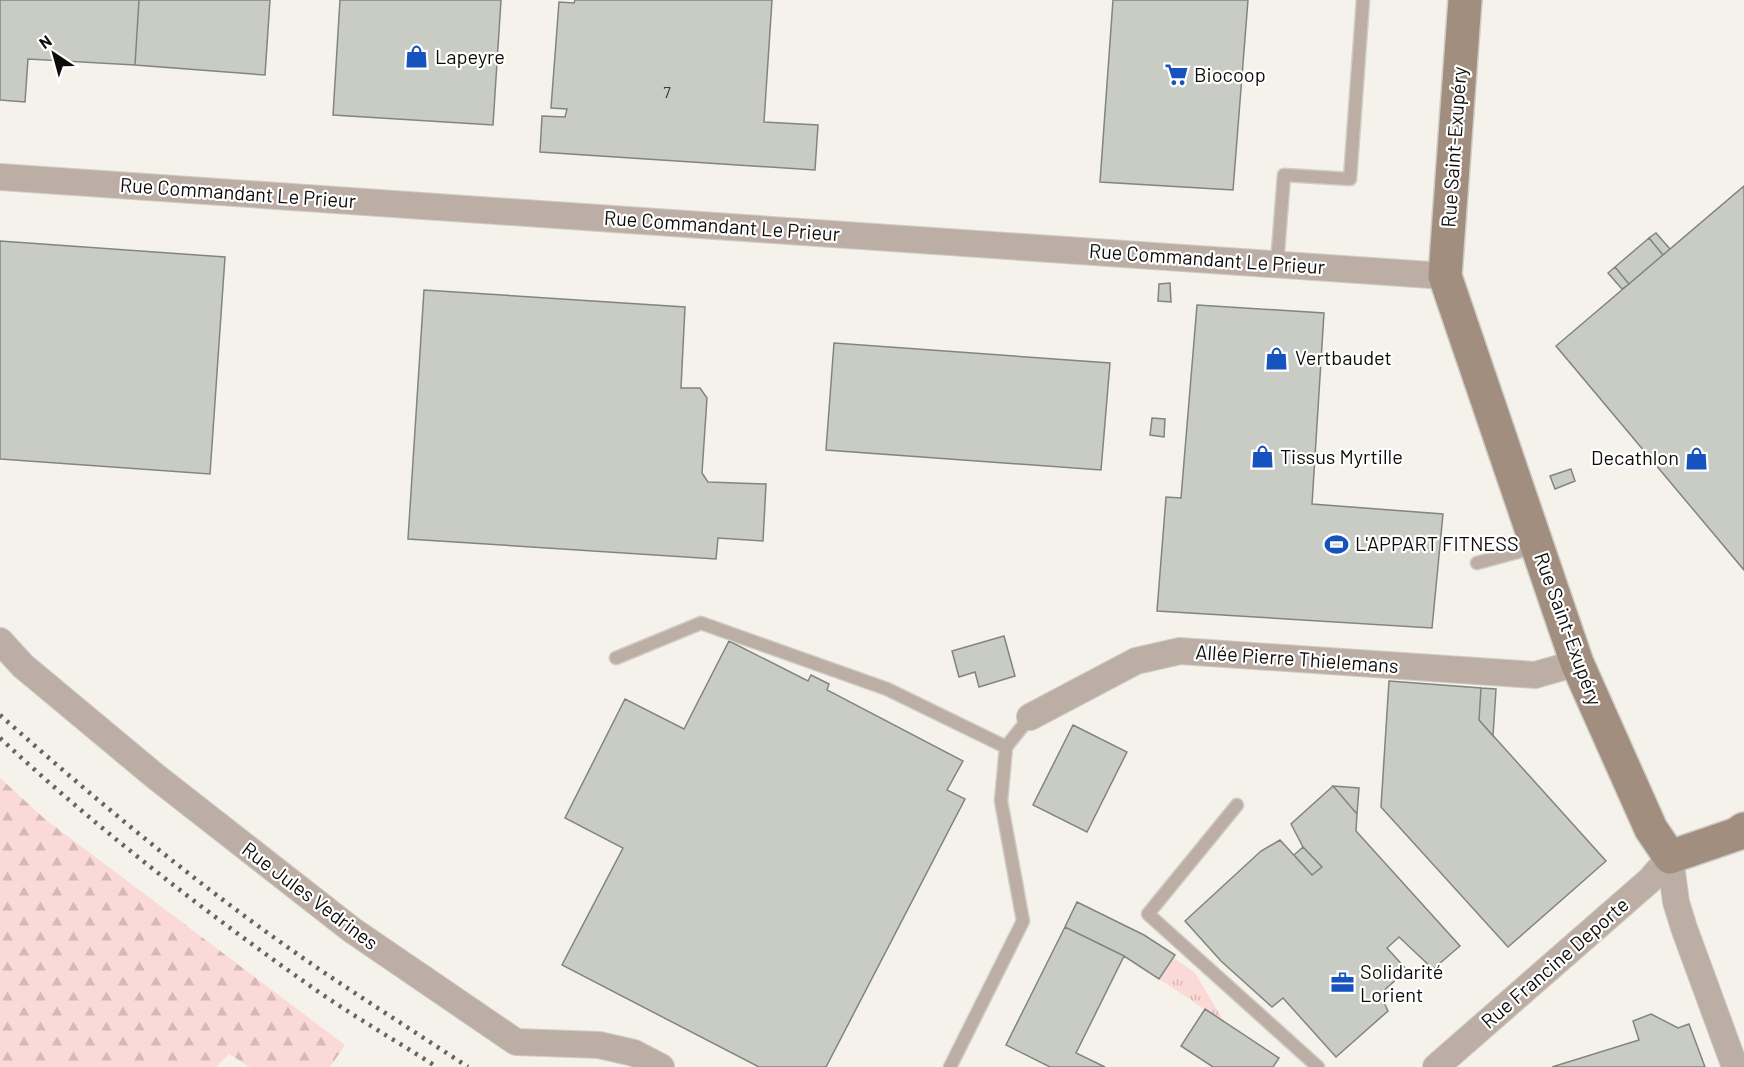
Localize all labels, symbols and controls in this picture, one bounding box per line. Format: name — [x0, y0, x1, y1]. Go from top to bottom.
north arrow — [24, 24, 84, 84]
text: N — [35, 31, 55, 52]
shop icon: Lapeyre — [404, 44, 430, 70]
place label: Lapeyre — [435, 44, 505, 68]
supermarket icon: Biocoop — [1163, 62, 1189, 88]
place label: Biocoop — [1194, 62, 1266, 86]
street label: Rue Saint-Exupéry — [1435, 66, 1471, 228]
house number: 7 — [663, 82, 671, 101]
street label: Rue Commandant Le Prieur — [119, 172, 357, 212]
street label: Rue Commandant Le Prieur — [603, 205, 841, 245]
street label: Rue Commandant Le Prieur — [1088, 238, 1326, 278]
shop icon: Vertbaudet — [1264, 345, 1290, 371]
place label: Vertbaudet — [1295, 345, 1392, 369]
shop icon: Tissus Myrtille — [1249, 444, 1275, 470]
place label: Tissus Myrtille — [1280, 444, 1403, 468]
place label: Decathlon — [1591, 445, 1679, 469]
shop icon: Decathlon — [1684, 445, 1710, 471]
sports icon: L'APPART FITNESS — [1324, 531, 1350, 557]
place label: L'APPART FITNESS — [1355, 531, 1519, 555]
street label: Rue Saint-Exupéry — [1530, 549, 1608, 709]
street label: Allée Pierre Thielemans — [1195, 639, 1400, 677]
street label: Rue Jules Vedrines — [238, 836, 383, 954]
street label: Rue Francine Deporte — [1476, 892, 1633, 1033]
place label: Solidarité Lorient — [1360, 959, 1443, 1006]
office icon: Solidarité Lorient — [1329, 970, 1355, 996]

